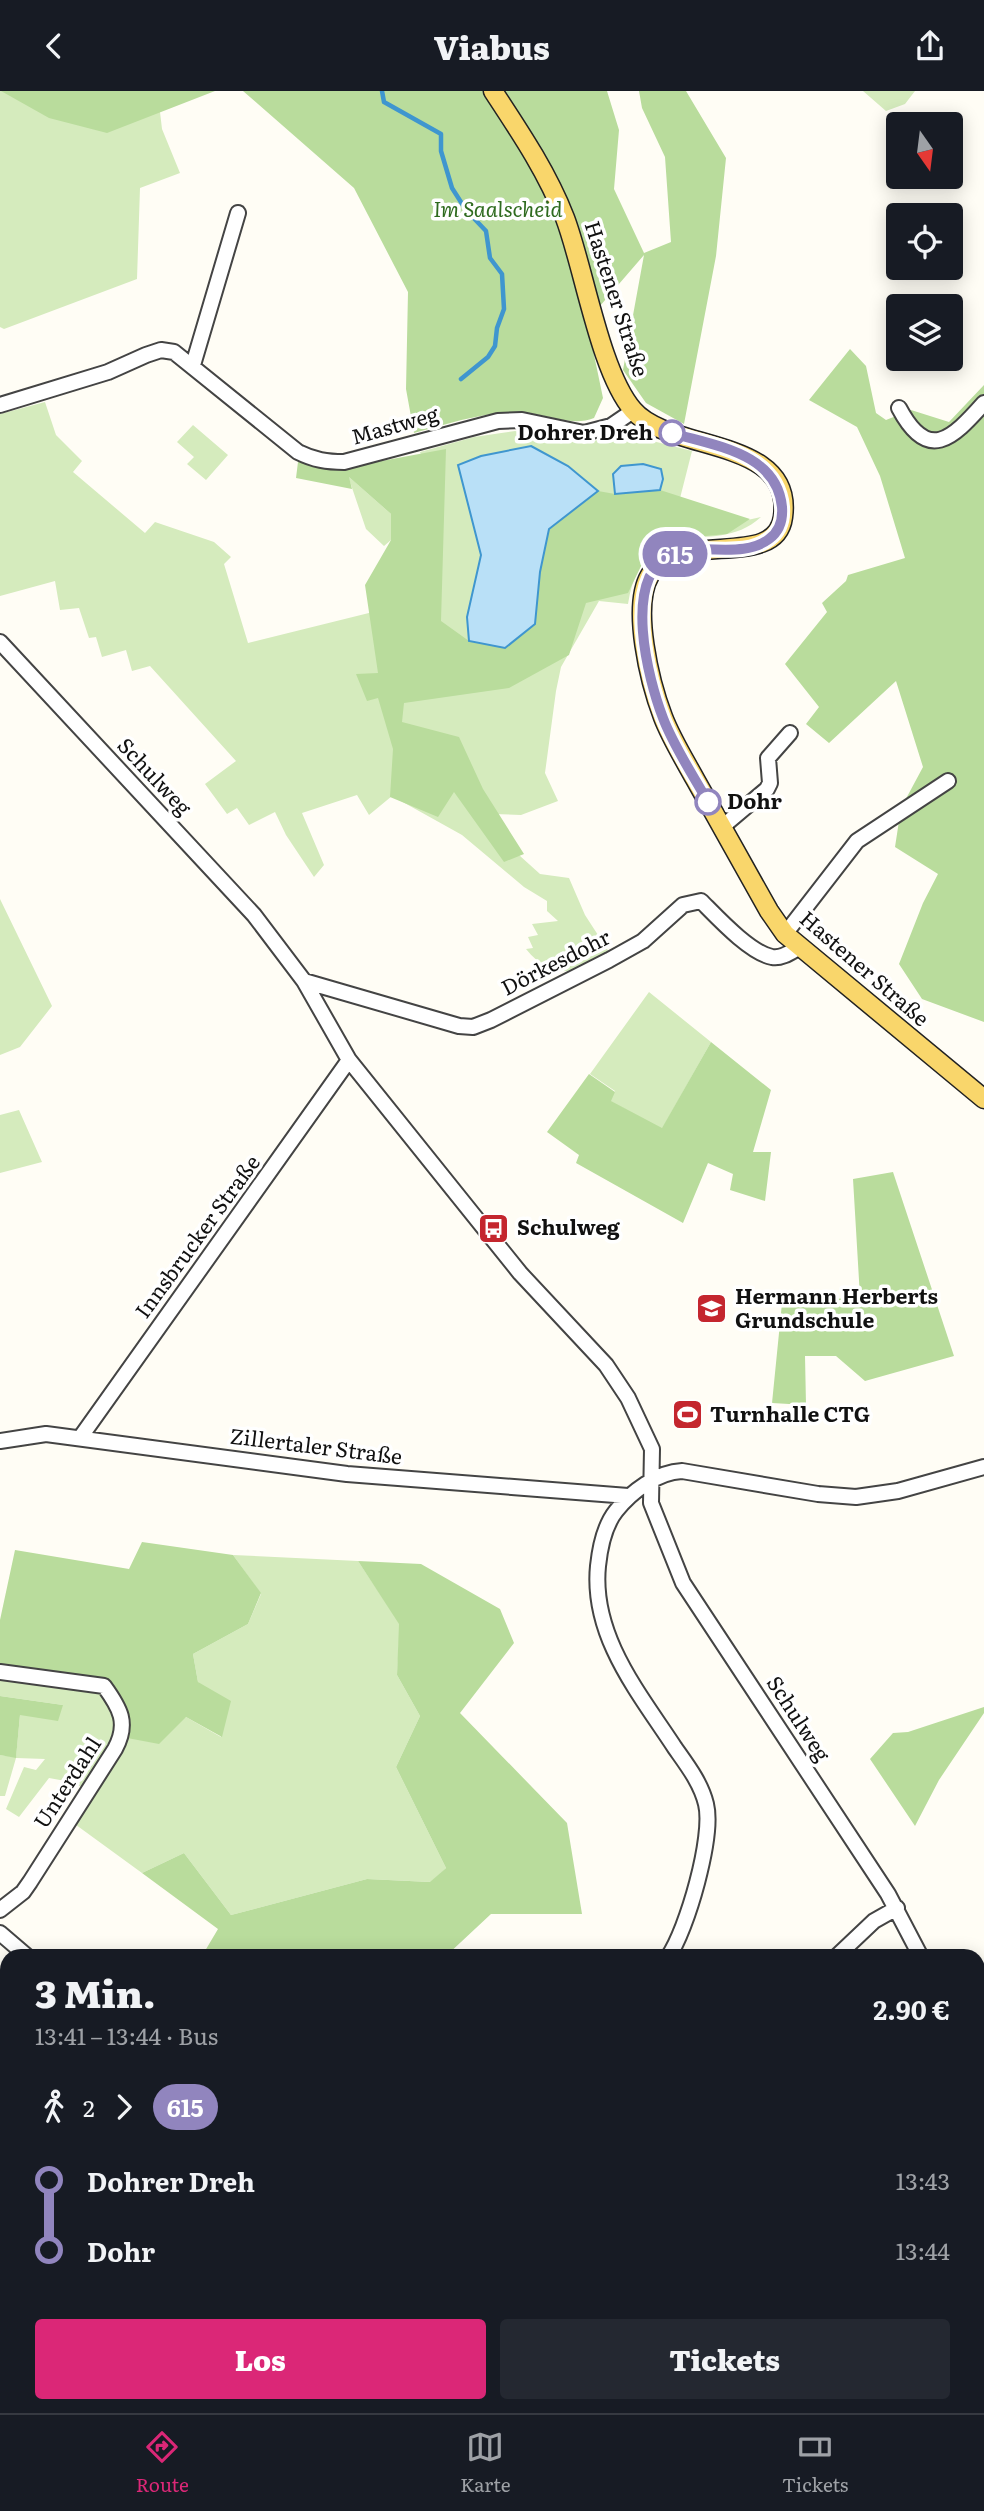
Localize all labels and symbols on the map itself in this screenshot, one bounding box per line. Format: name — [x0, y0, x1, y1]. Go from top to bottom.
north arrow — [886, 112, 962, 189]
park label: Im Saalscheid — [433, 192, 563, 223]
street label: Hastener Straße — [579, 216, 658, 380]
street label: Mastweg — [347, 396, 442, 451]
place label: Dohrer Dreh — [517, 415, 653, 446]
marker: Dohrer Dreh — [659, 420, 685, 446]
line badge: 615 — [635, 531, 715, 577]
street label: Schulweg — [112, 729, 200, 821]
place label: Dohr — [727, 784, 783, 815]
marker: Dohr — [695, 789, 721, 815]
street label: Hastener Straße — [794, 902, 937, 1032]
street label: Dörkesdohr — [495, 920, 615, 1002]
street label: Innsbrucker Straße — [126, 1147, 266, 1324]
place label: Schulweg — [517, 1210, 620, 1241]
bus stop icon: Schulweg — [477, 1211, 511, 1245]
place label: Hermann Herberts Grundschule — [735, 1279, 938, 1334]
school or university icon: Hermann Herberts Grundschule — [695, 1292, 729, 1326]
place label: Turnhalle CTG — [710, 1397, 870, 1428]
sports icon: Turnhalle CTG — [670, 1398, 704, 1432]
street label: Zillertaler Straße — [228, 1419, 404, 1470]
street label: Schulweg — [761, 1669, 840, 1767]
street label: Unterdahl — [25, 1730, 107, 1834]

